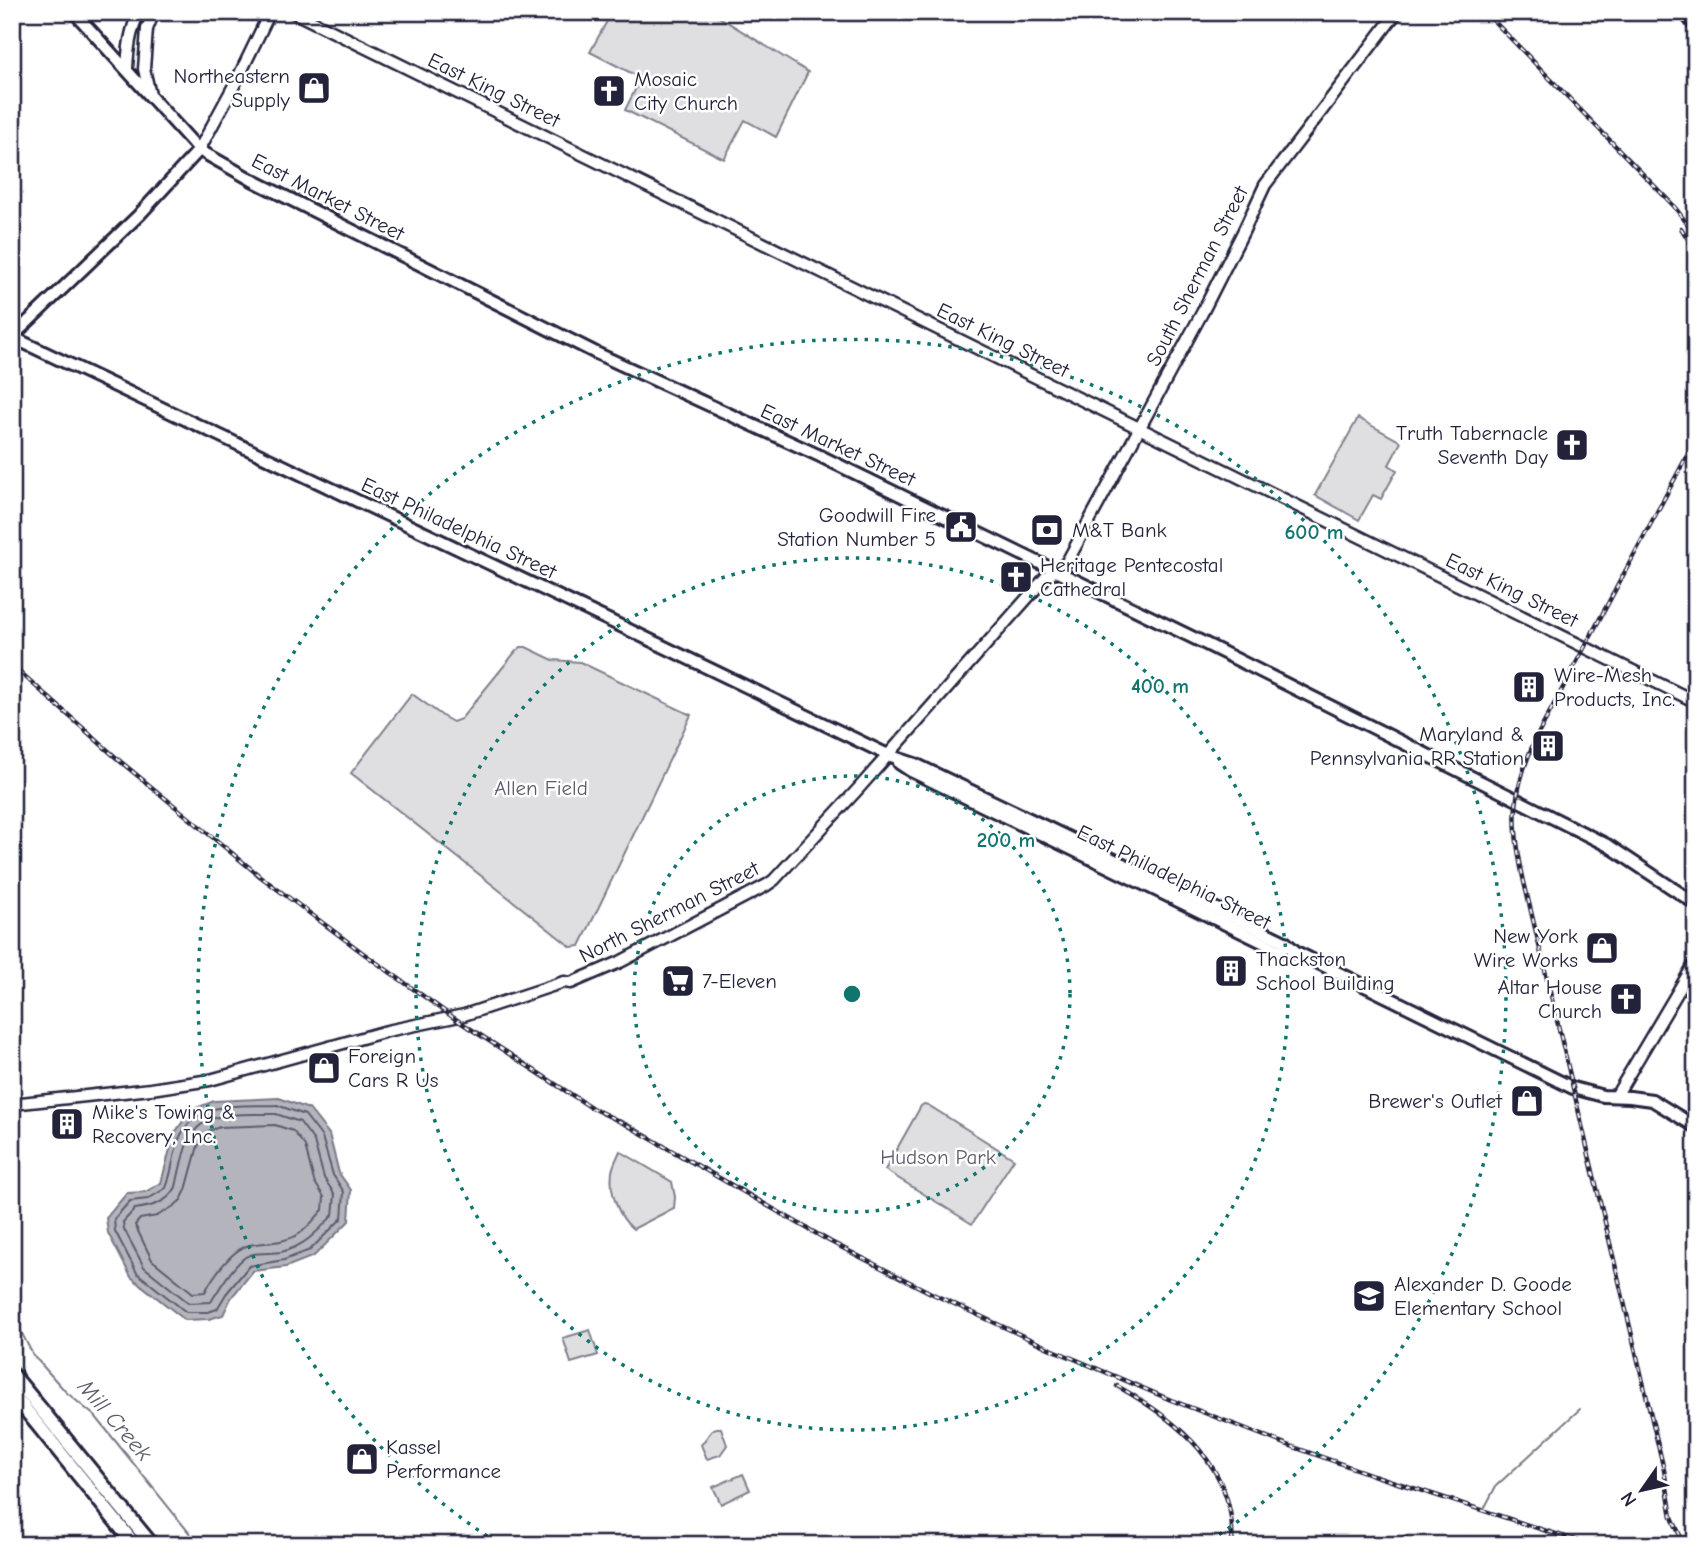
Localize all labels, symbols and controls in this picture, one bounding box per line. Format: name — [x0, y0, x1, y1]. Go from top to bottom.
street label: East King Street — [424, 48, 565, 133]
place label: Northeastern Supply — [174, 64, 291, 112]
place label: Mosaic City Church — [634, 67, 738, 115]
shop icon: Northeastern Supply — [295, 69, 333, 107]
church icon: Mosaic City Church — [590, 72, 628, 110]
street label: East Market Street — [248, 148, 409, 246]
street label: South Sherman Street — [1141, 181, 1253, 370]
street label: East King Street — [933, 298, 1074, 383]
street label: East Market Street — [757, 399, 920, 492]
place label: Truth Tabernacle Seventh Day — [1396, 421, 1549, 469]
church icon: Truth Tabernacle Seventh Day — [1553, 426, 1591, 464]
street label: East Philadelphia Street — [358, 472, 561, 584]
place label: Goodwill Fire Station Number 5 — [777, 503, 936, 551]
public building icon: Goodwill Fire Station Number 5 — [942, 508, 980, 546]
bank icon: M&T Bank — [1028, 511, 1066, 549]
place label: M&T Bank — [1072, 518, 1167, 542]
text: 600 m — [1284, 520, 1344, 544]
street label: East King Street — [1442, 548, 1583, 633]
place label: Heritage Pentecostal Cathedral — [1040, 553, 1223, 601]
church icon: Heritage Pentecostal Cathedral — [997, 558, 1035, 596]
place label: Wire-Mesh Products, Inc. — [1554, 663, 1675, 711]
building icon: Wire-Mesh Products, Inc. — [1510, 668, 1548, 706]
text: 400 m — [1131, 674, 1189, 698]
place label: Maryland & Pennsylvania RR Station — [1310, 722, 1524, 770]
building icon: Maryland & Pennsylvania RR Station — [1529, 727, 1567, 765]
park label: Allen Field — [494, 776, 588, 800]
street label: East Philadelphia Street — [1073, 820, 1276, 935]
text: 200 m — [977, 828, 1035, 852]
street label: North Sherman Street — [575, 856, 764, 968]
place label: New York Wire Works — [1474, 924, 1578, 972]
shop icon: New York Wire Works — [1583, 929, 1621, 967]
place label: Thackston School Building — [1256, 947, 1395, 995]
building icon: Thackston School Building — [1212, 952, 1250, 990]
supermarket icon: 7-Eleven — [659, 962, 697, 1000]
place label: 7-Eleven — [702, 969, 777, 993]
place label: Altar House Church — [1497, 975, 1602, 1023]
church icon: Altar House Church — [1607, 980, 1645, 1018]
centre of rings — [840, 982, 864, 1006]
place label: Foreign Cars R Us — [348, 1044, 439, 1092]
shop icon: Foreign Cars R Us — [305, 1049, 343, 1087]
shop icon: Brewer's Outlet — [1508, 1082, 1546, 1120]
place label: Brewer's Outlet — [1368, 1089, 1503, 1113]
place label: Mike's Towing & Recovery, Inc. — [92, 1100, 235, 1148]
building icon: Mike's Towing & Recovery, Inc. — [48, 1105, 86, 1143]
park label: Hudson Park — [880, 1145, 996, 1169]
place label: Alexander D. Goode Elementary School — [1394, 1272, 1572, 1320]
school or university icon: Alexander D. Goode Elementary School — [1350, 1277, 1388, 1315]
water label: Mill Creek — [72, 1373, 158, 1467]
place label: Kassel Performance — [386, 1435, 501, 1483]
shop icon: Kassel Performance — [343, 1440, 381, 1478]
north arrow — [1606, 1456, 1676, 1526]
text: N — [1616, 1488, 1641, 1510]

